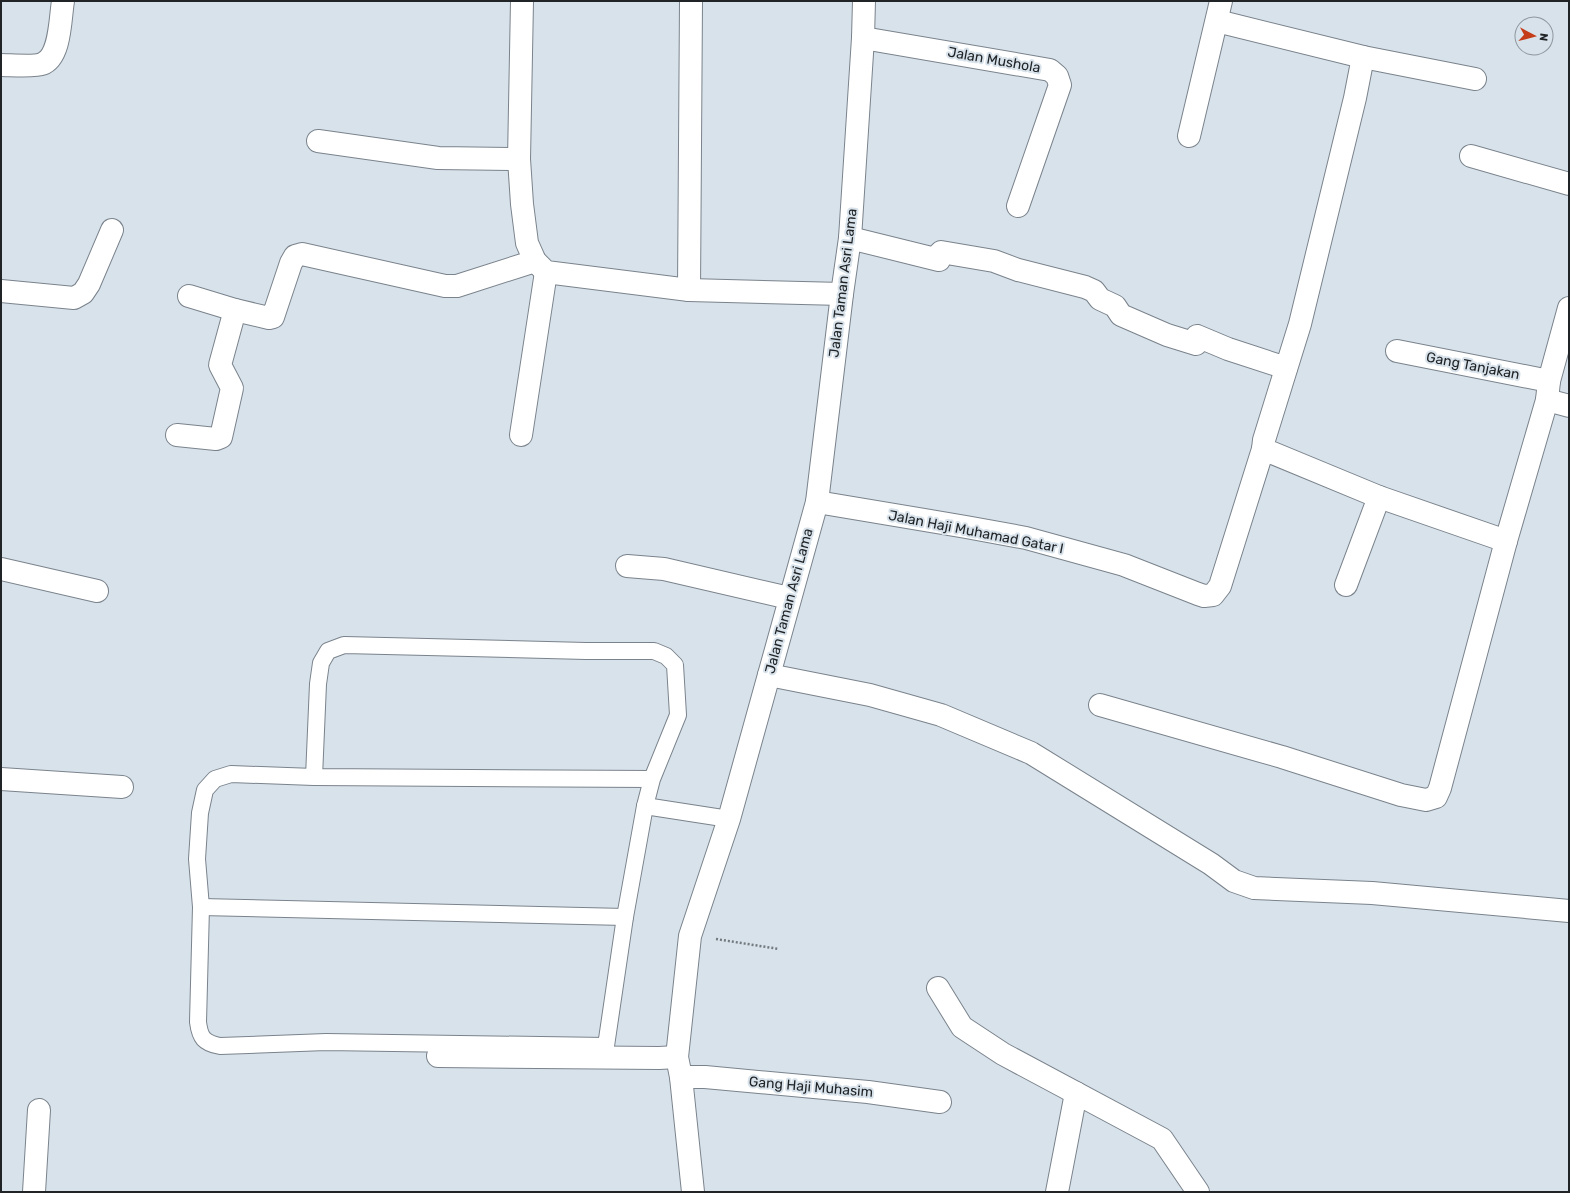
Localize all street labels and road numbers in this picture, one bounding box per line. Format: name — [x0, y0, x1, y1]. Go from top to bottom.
street label: Jalan Mushola — [946, 43, 1042, 77]
street label: Jalan Taman Asri Lama — [825, 208, 861, 358]
street label: Gang Tanjakan — [1425, 349, 1521, 383]
street label: Jalan Haji Muhamad Gatar I — [887, 507, 1065, 557]
street label: Jalan Taman Asri Lama — [761, 526, 817, 676]
street label: Gang Haji Muhasim — [748, 1073, 874, 1101]

